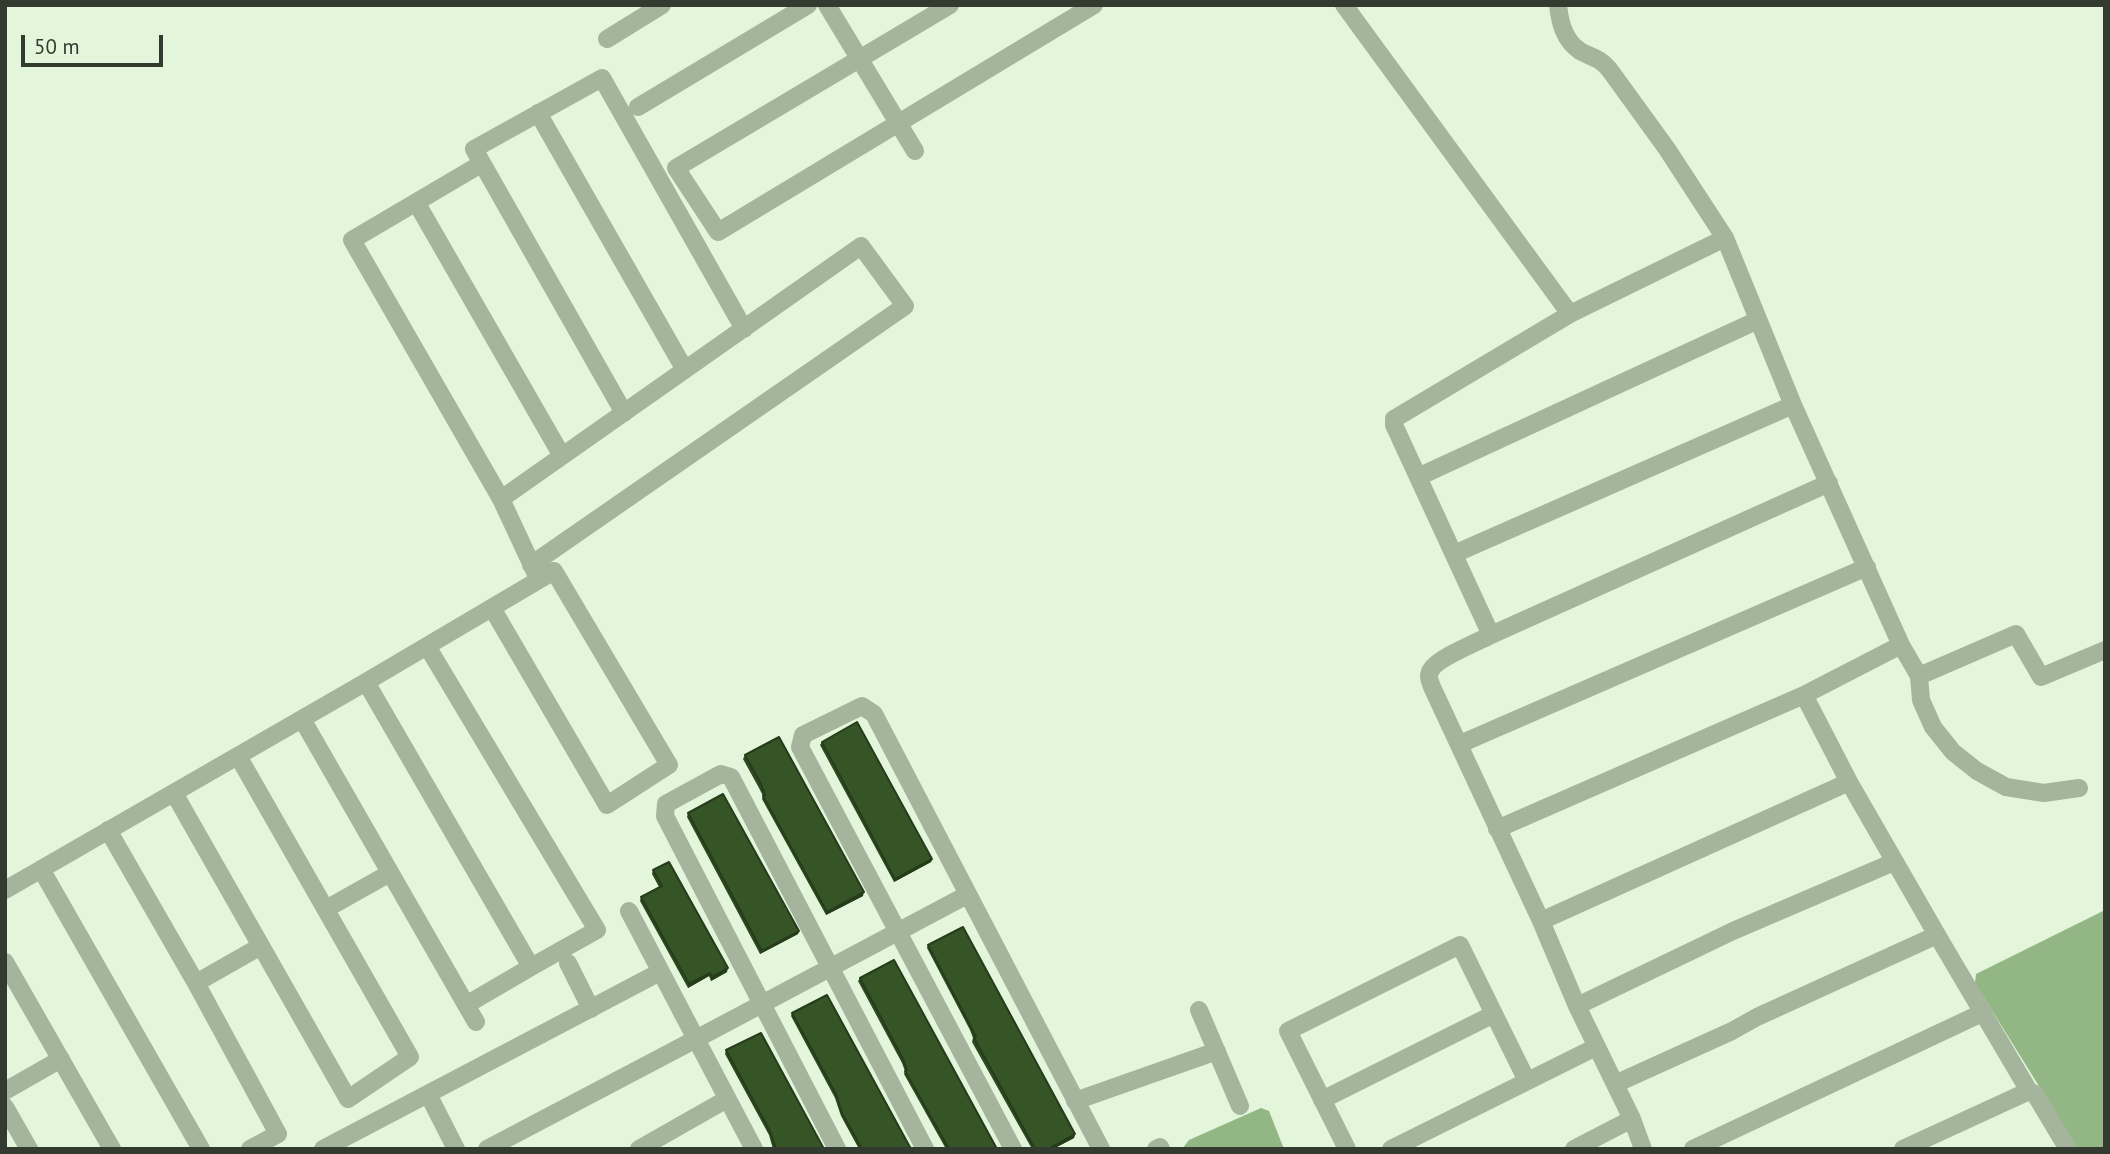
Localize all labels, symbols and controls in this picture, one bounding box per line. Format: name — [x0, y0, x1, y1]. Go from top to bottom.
scale bar — [24, 21, 166, 65]
text: 50 m — [34, 33, 80, 60]

